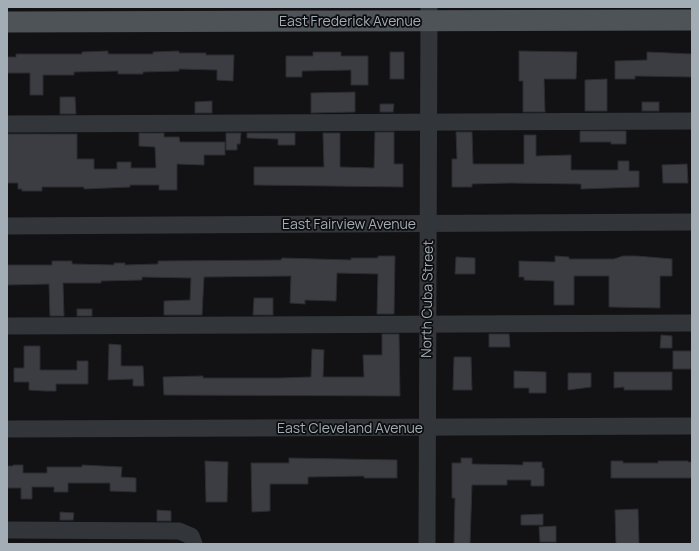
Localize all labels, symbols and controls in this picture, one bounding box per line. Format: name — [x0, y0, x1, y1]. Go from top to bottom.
street label: East Frederick Avenue — [279, 11, 421, 30]
street label: East Fairview Avenue — [282, 214, 416, 233]
street label: North Cuba Street — [416, 239, 437, 358]
street label: East Cleveland Avenue — [277, 418, 423, 437]

